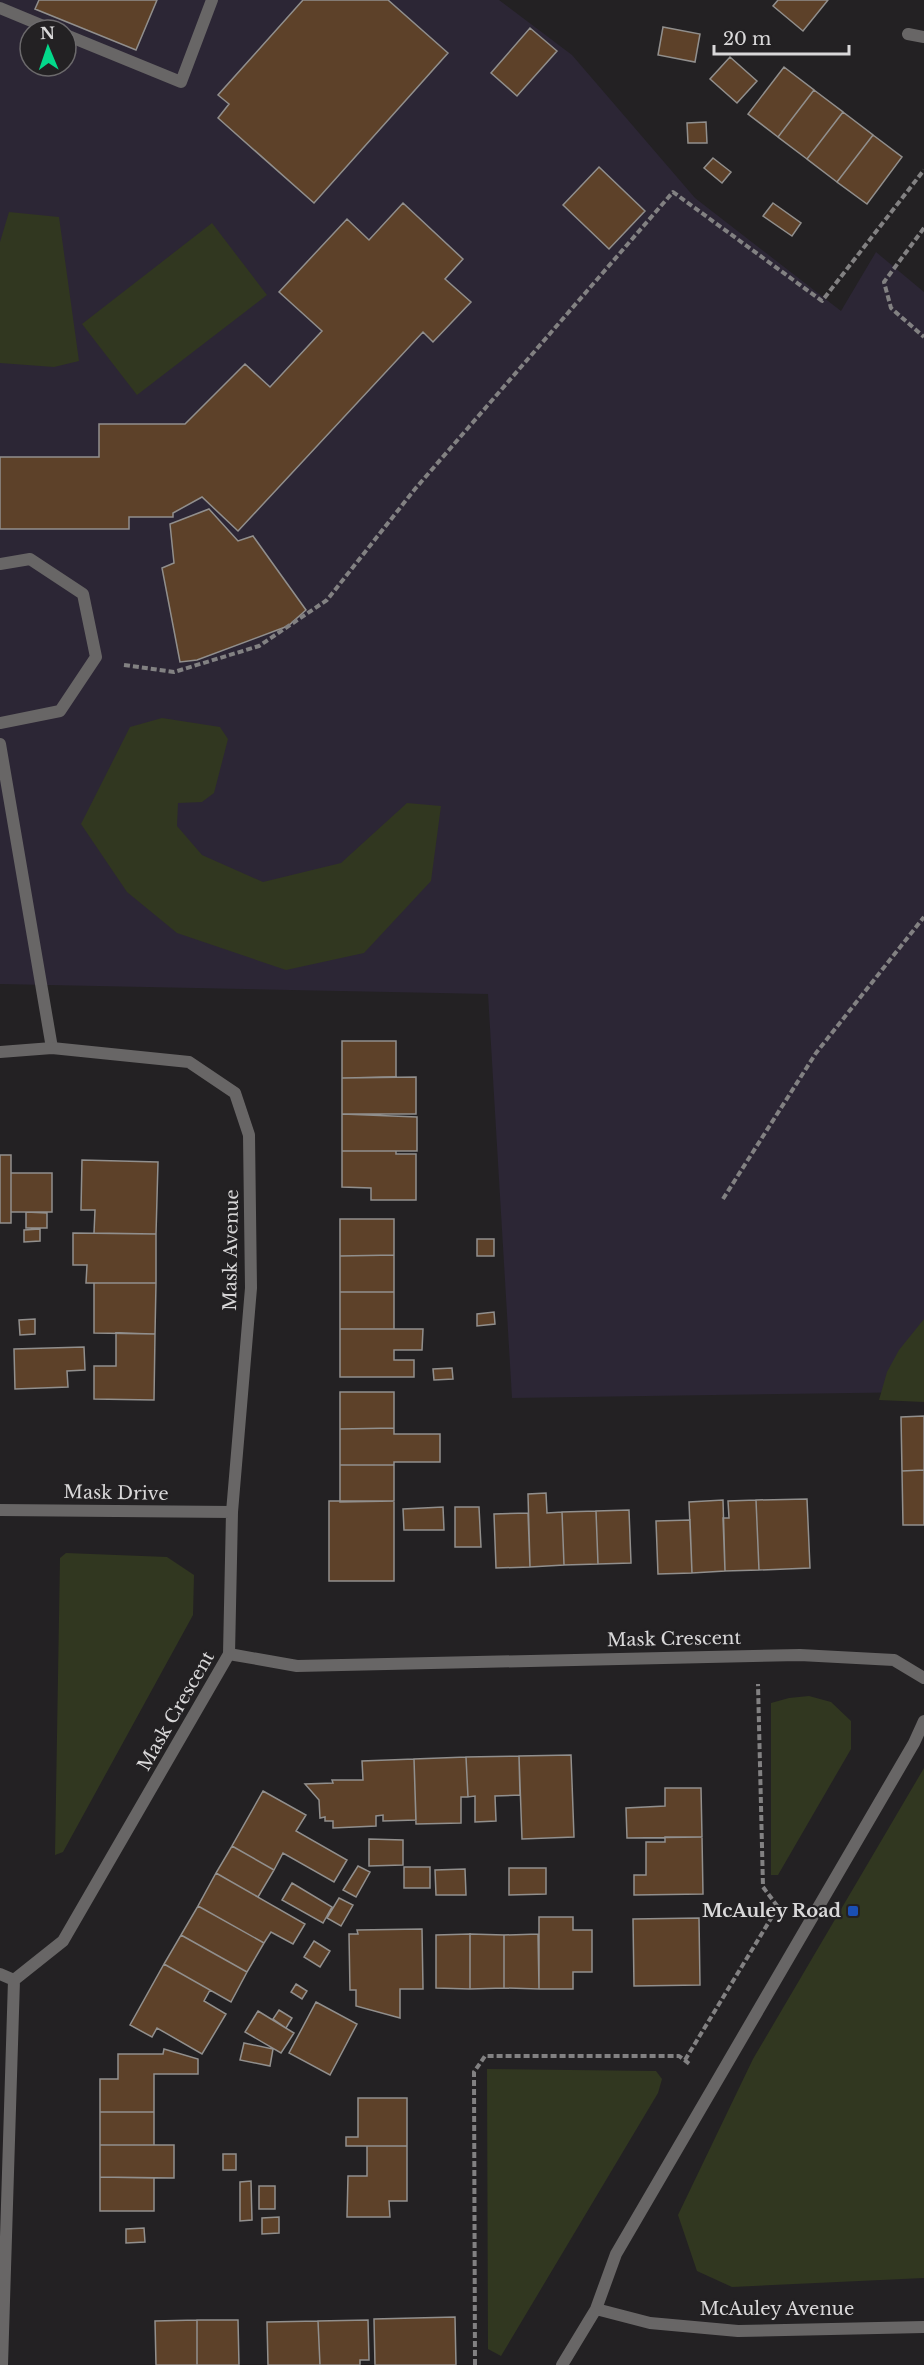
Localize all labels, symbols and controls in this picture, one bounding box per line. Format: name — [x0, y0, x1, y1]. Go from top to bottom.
north arrow — [18, 18, 78, 78]
scale bar — [714, 18, 849, 56]
text: N — [40, 23, 55, 43]
text: 20 m — [723, 28, 771, 50]
street label: Mask Avenue — [219, 1189, 243, 1311]
street label: Mask Drive — [63, 1481, 169, 1505]
street label: Mask Crescent — [607, 1627, 741, 1651]
street label: Mask Crescent — [133, 1647, 219, 1775]
place label: McAuley Road — [702, 1900, 842, 1922]
marker: McAuley Road — [846, 1904, 860, 1918]
street label: McAuley Avenue — [700, 2298, 854, 2320]

